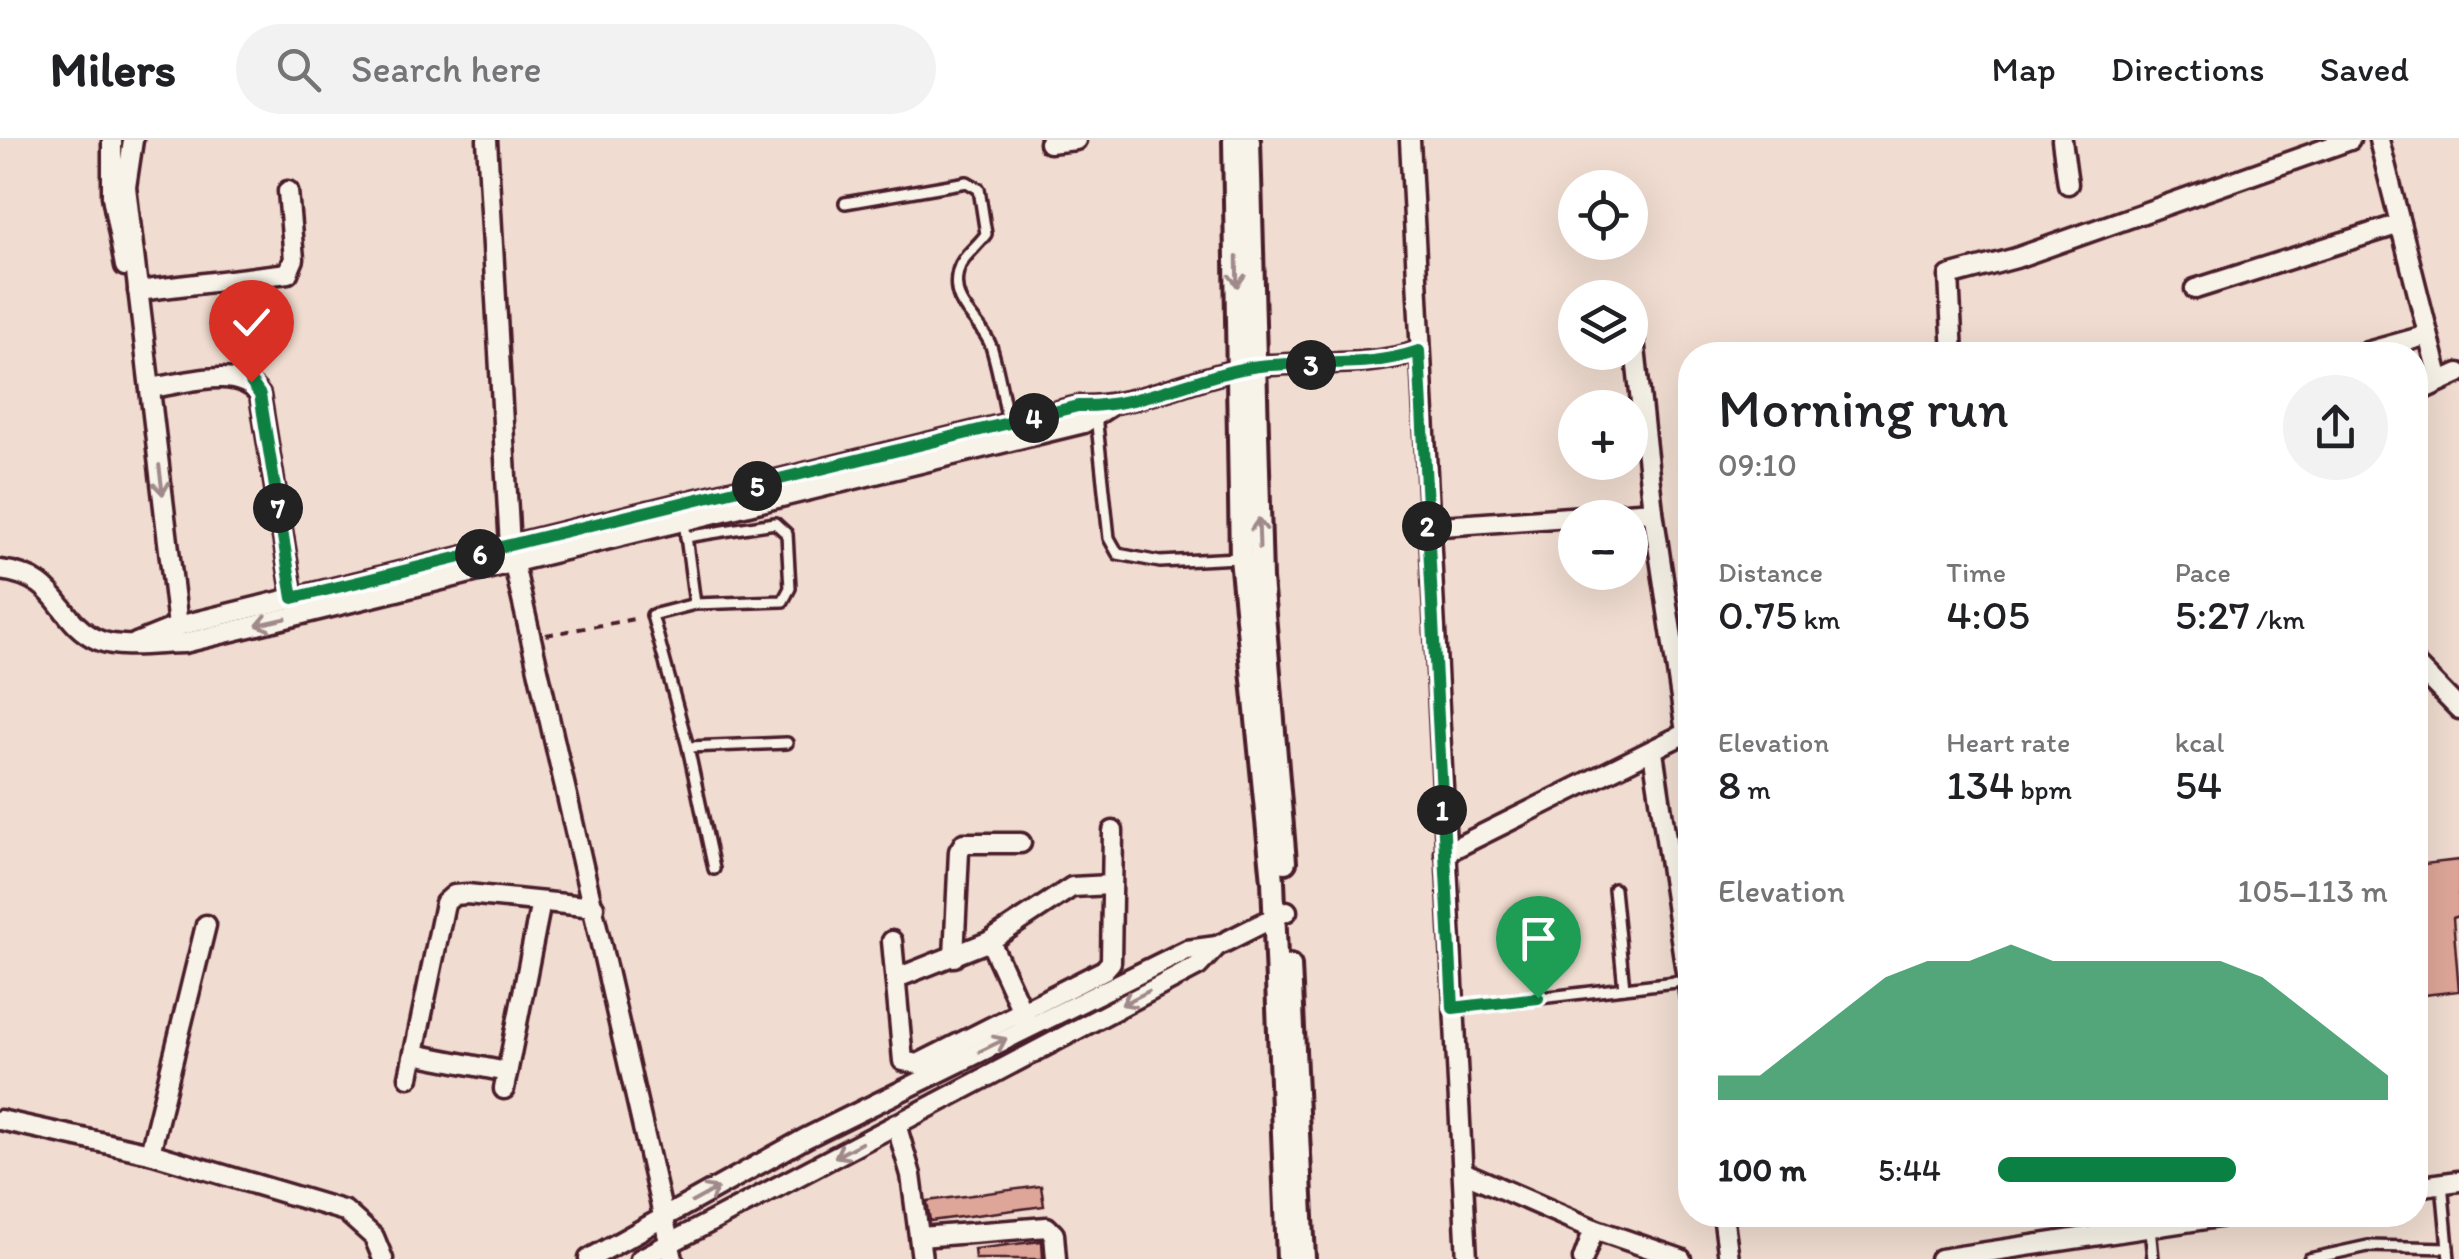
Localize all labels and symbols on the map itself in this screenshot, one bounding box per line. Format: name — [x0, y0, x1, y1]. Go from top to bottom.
one-way arrow — [1227, 256, 1246, 288]
pin — [209, 280, 294, 383]
pin: 3 — [1286, 340, 1336, 390]
pin: 4 — [1009, 393, 1059, 443]
pin: 5 — [732, 461, 782, 511]
one-way arrow — [152, 463, 171, 495]
pin: 7 — [253, 483, 303, 533]
pin: 2 — [1402, 501, 1452, 551]
one-way arrow — [1250, 517, 1269, 550]
pin: 6 — [455, 529, 505, 579]
one-way arrow — [256, 614, 288, 632]
pin: 1 — [1417, 785, 1467, 835]
pin — [1496, 896, 1581, 999]
one-way arrow — [1121, 989, 1151, 1008]
one-way arrow — [977, 1035, 1007, 1054]
one-way arrow — [834, 1141, 864, 1160]
one-way arrow — [689, 1184, 719, 1204]

